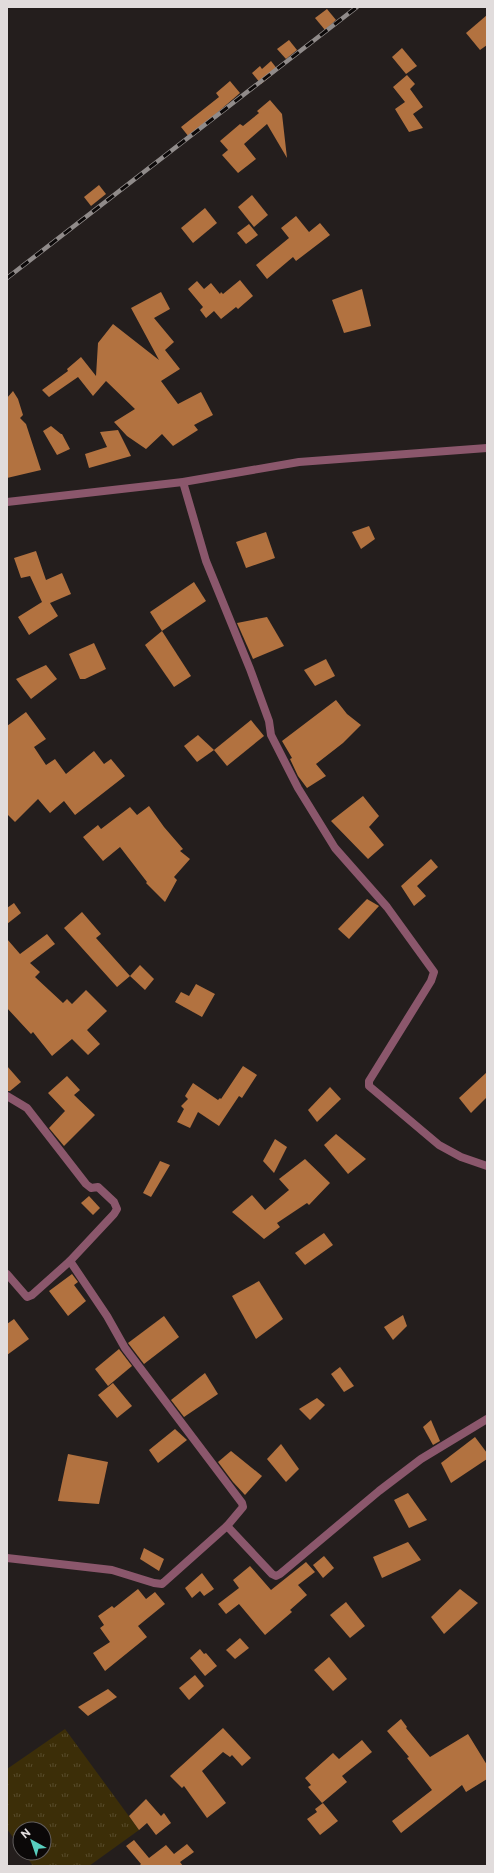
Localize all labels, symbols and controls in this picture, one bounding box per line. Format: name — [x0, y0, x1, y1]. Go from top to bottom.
north arrow — [12, 1821, 52, 1861]
text: N — [18, 1825, 33, 1841]

